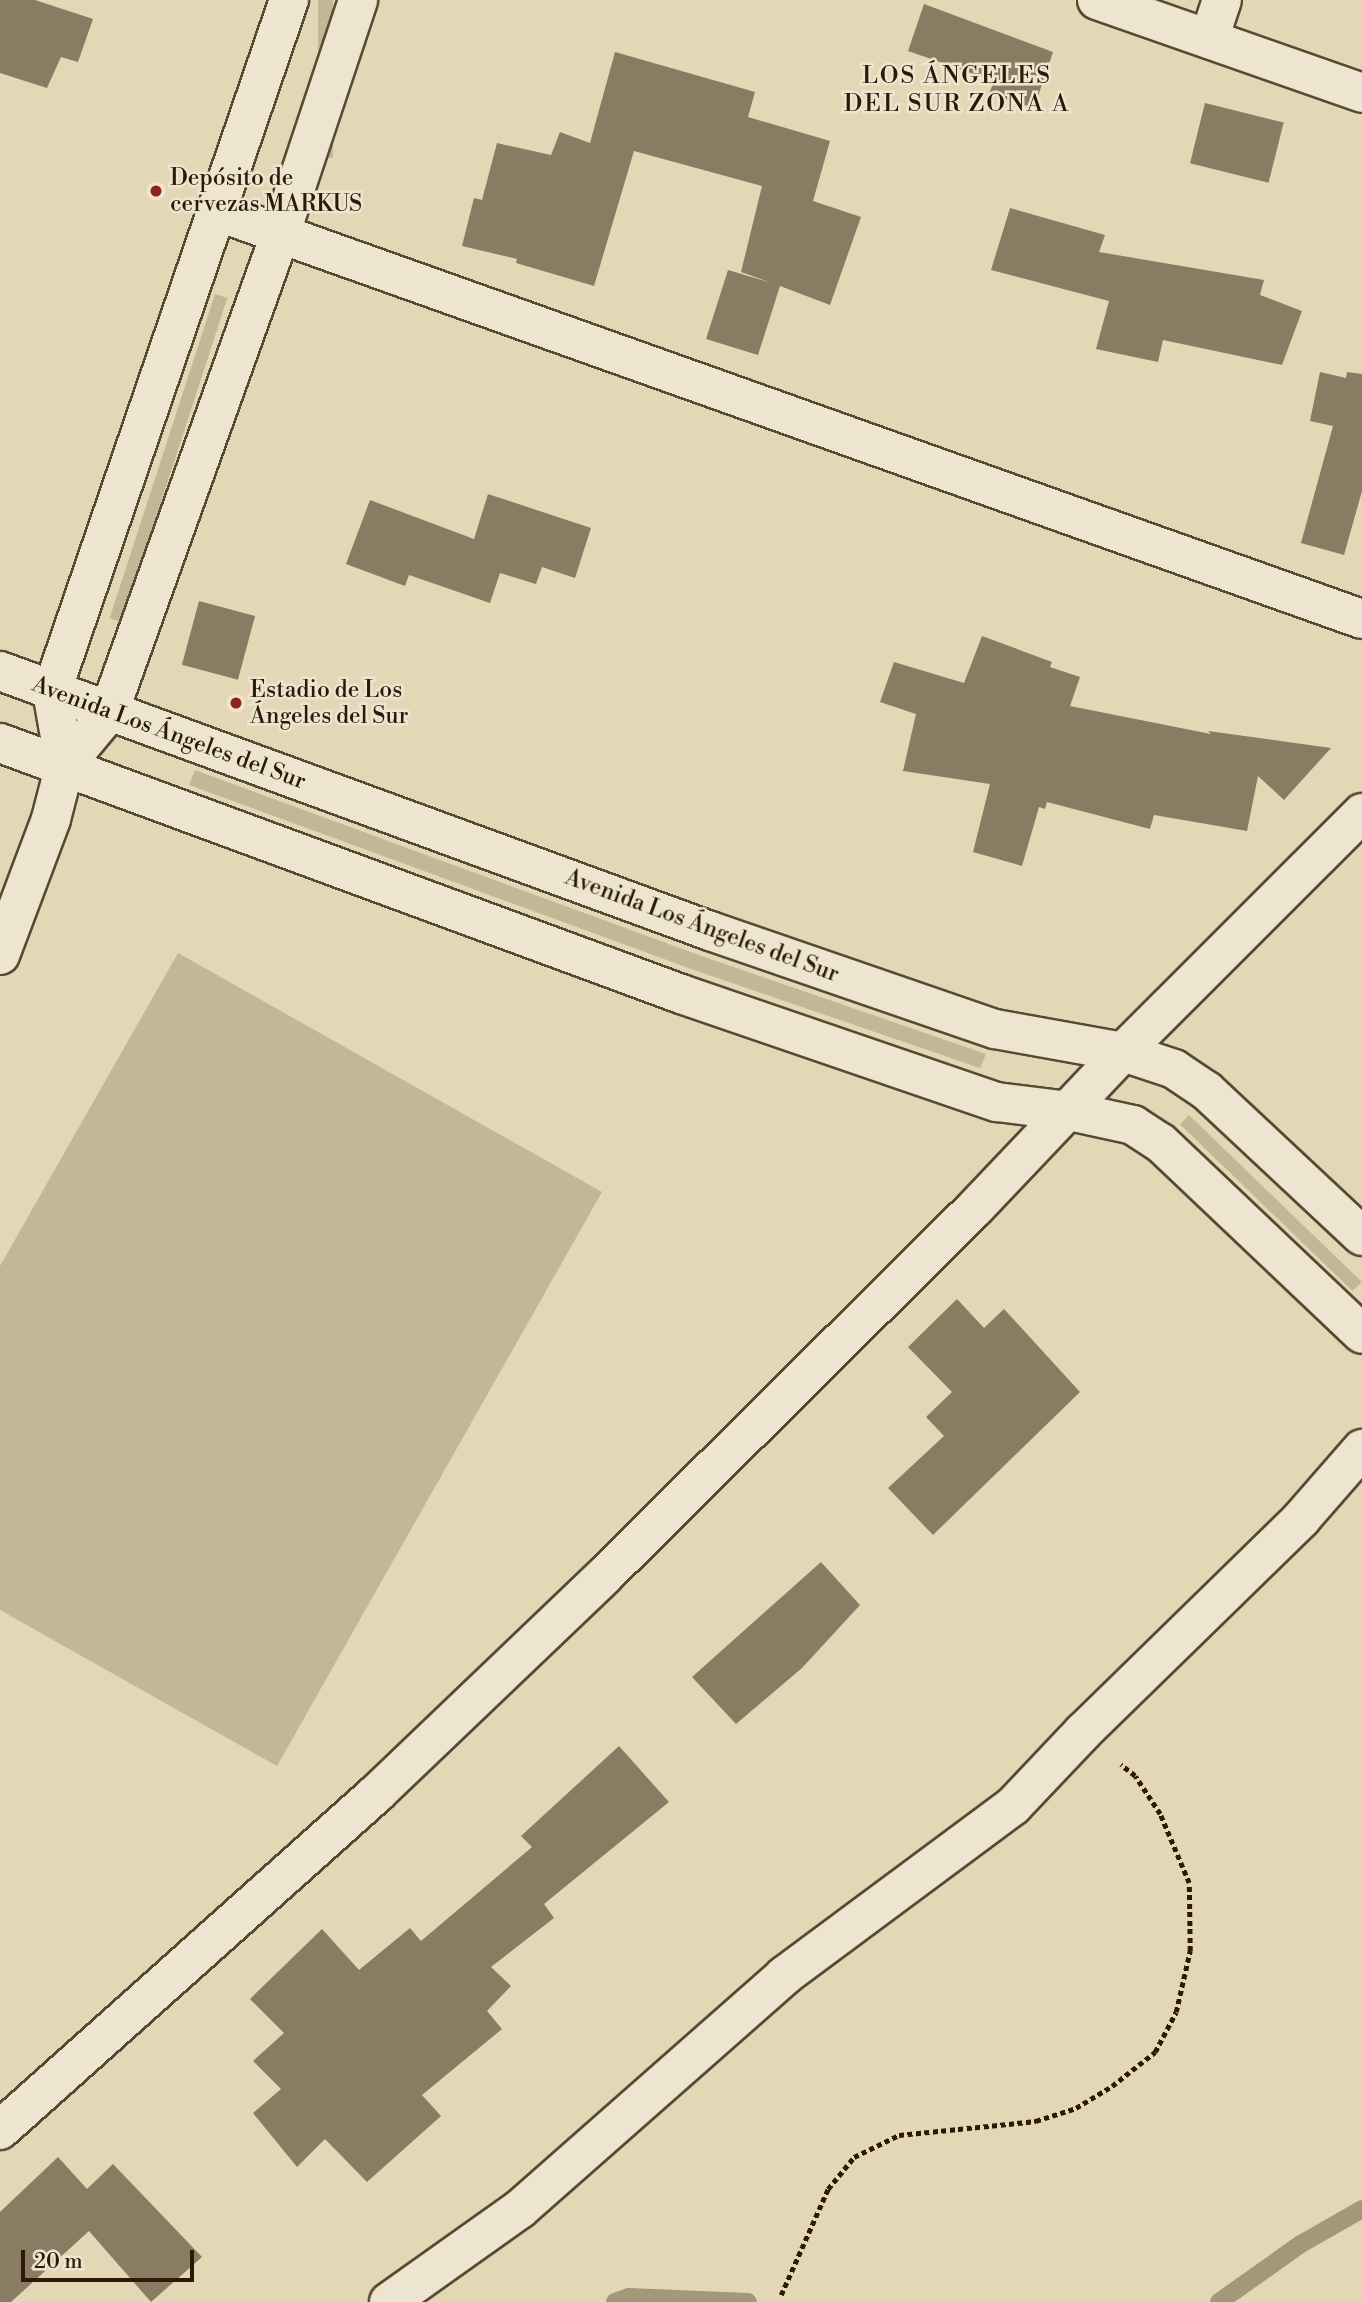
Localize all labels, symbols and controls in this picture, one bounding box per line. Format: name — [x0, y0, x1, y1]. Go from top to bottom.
district label: LOS ÁNGELES DEL SUR ZONA A — [845, 63, 1069, 119]
place label: Depósito de cervezas MARKUS — [170, 164, 362, 218]
marker: Depósito de cervezas MARKUS — [148, 183, 164, 199]
street label: Avenida Los Ángeles del Sur — [28, 671, 310, 795]
place label: Estadio de Los Ángeles del Sur — [250, 676, 408, 730]
marker: Estadio de Los Ángeles del Sur — [228, 695, 244, 711]
street label: Avenida Los Ángeles del Sur — [561, 864, 843, 988]
scale bar — [24, 2236, 198, 2280]
text: 20 m — [34, 2249, 83, 2275]

